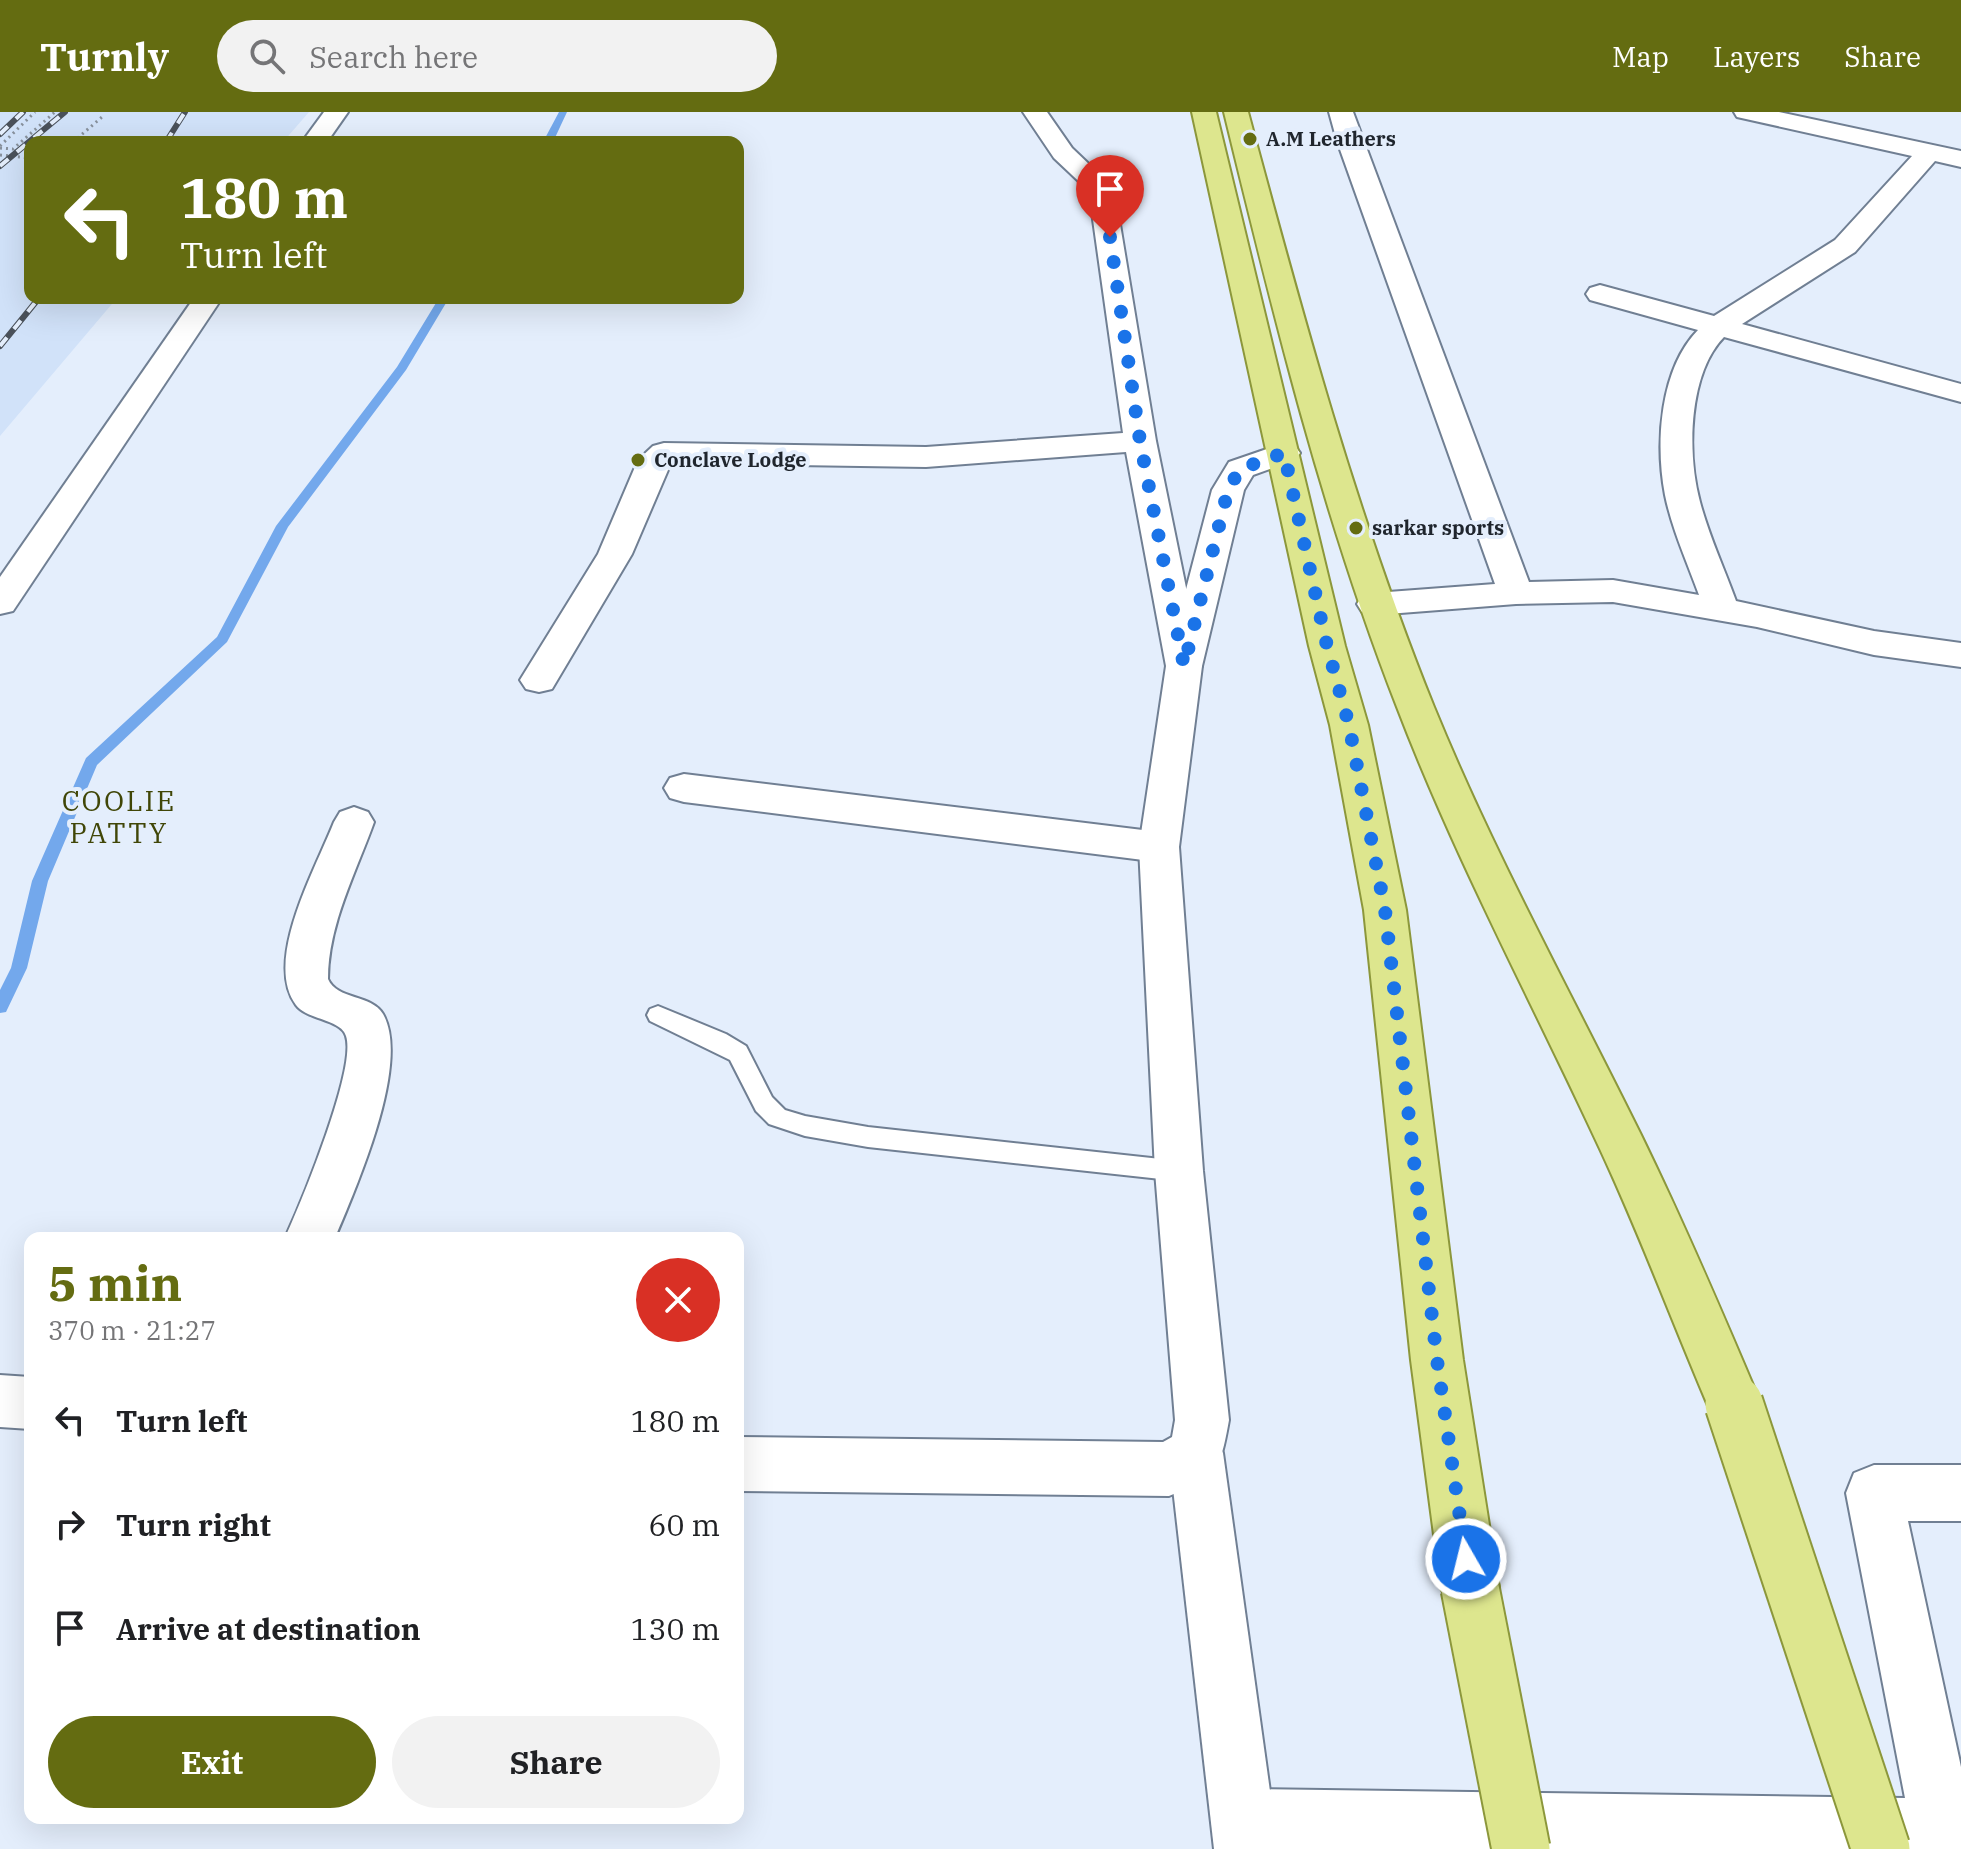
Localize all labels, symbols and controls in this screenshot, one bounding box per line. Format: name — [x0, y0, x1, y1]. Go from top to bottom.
search box — [217, 20, 777, 92]
text: Turnly — [40, 32, 169, 81]
icon: search — [245, 34, 289, 78]
text: Search here — [309, 37, 478, 76]
text: Map — [1612, 38, 1669, 75]
text: Layers — [1713, 38, 1800, 75]
text: Share — [1844, 38, 1921, 75]
place label: A.M Leathers — [1266, 125, 1396, 152]
marker: A.M Leathers — [1241, 130, 1259, 148]
pin — [1076, 155, 1144, 237]
text: 180 m — [180, 161, 348, 233]
icon: arrive — [1088, 167, 1132, 211]
icon: left — [48, 168, 152, 272]
text: Turn left — [180, 231, 327, 278]
place label: Conclave Lodge — [654, 446, 807, 473]
marker: Conclave Lodge — [629, 451, 647, 469]
place label: sarkar sports — [1372, 514, 1504, 541]
marker: sarkar sports — [1347, 519, 1365, 537]
district label: COOLIE PATTY — [62, 782, 176, 851]
text: 5 min — [48, 1252, 182, 1314]
button: close — [636, 1258, 720, 1342]
text: 370 m · 21:27 — [48, 1313, 216, 1347]
icon: left — [48, 1398, 92, 1442]
text: Turn left — [116, 1401, 248, 1440]
text: 180 m — [630, 1401, 720, 1440]
icon: right — [48, 1502, 92, 1546]
text: Turn right — [116, 1505, 271, 1544]
text: 60 m — [648, 1505, 720, 1544]
position arrow — [1424, 1517, 1508, 1601]
icon: arrive — [48, 1606, 92, 1650]
text: Arrive at destination — [116, 1609, 421, 1648]
text: 130 m — [630, 1609, 720, 1648]
button: Exit — [48, 1716, 376, 1808]
button: Share — [392, 1716, 720, 1808]

